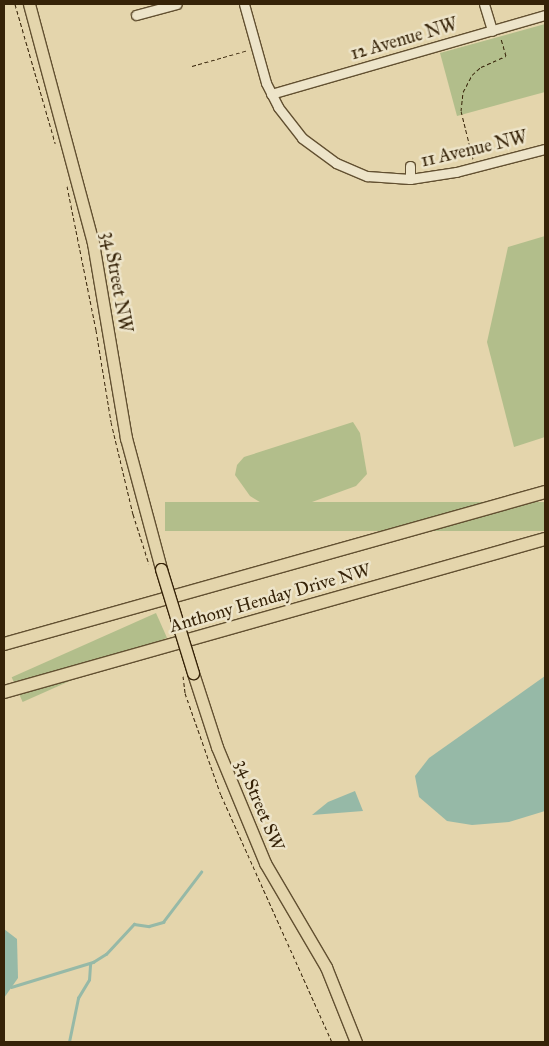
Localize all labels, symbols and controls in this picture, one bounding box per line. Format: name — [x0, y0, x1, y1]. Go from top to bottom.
street label: 12 Avenue NW — [348, 13, 460, 65]
street label: 11 Avenue NW — [419, 126, 529, 172]
street label: 34 Street NW — [98, 230, 136, 334]
street label: Anthony Henday Drive NW — [167, 559, 373, 637]
street label: 34 Street SW — [231, 756, 289, 854]

